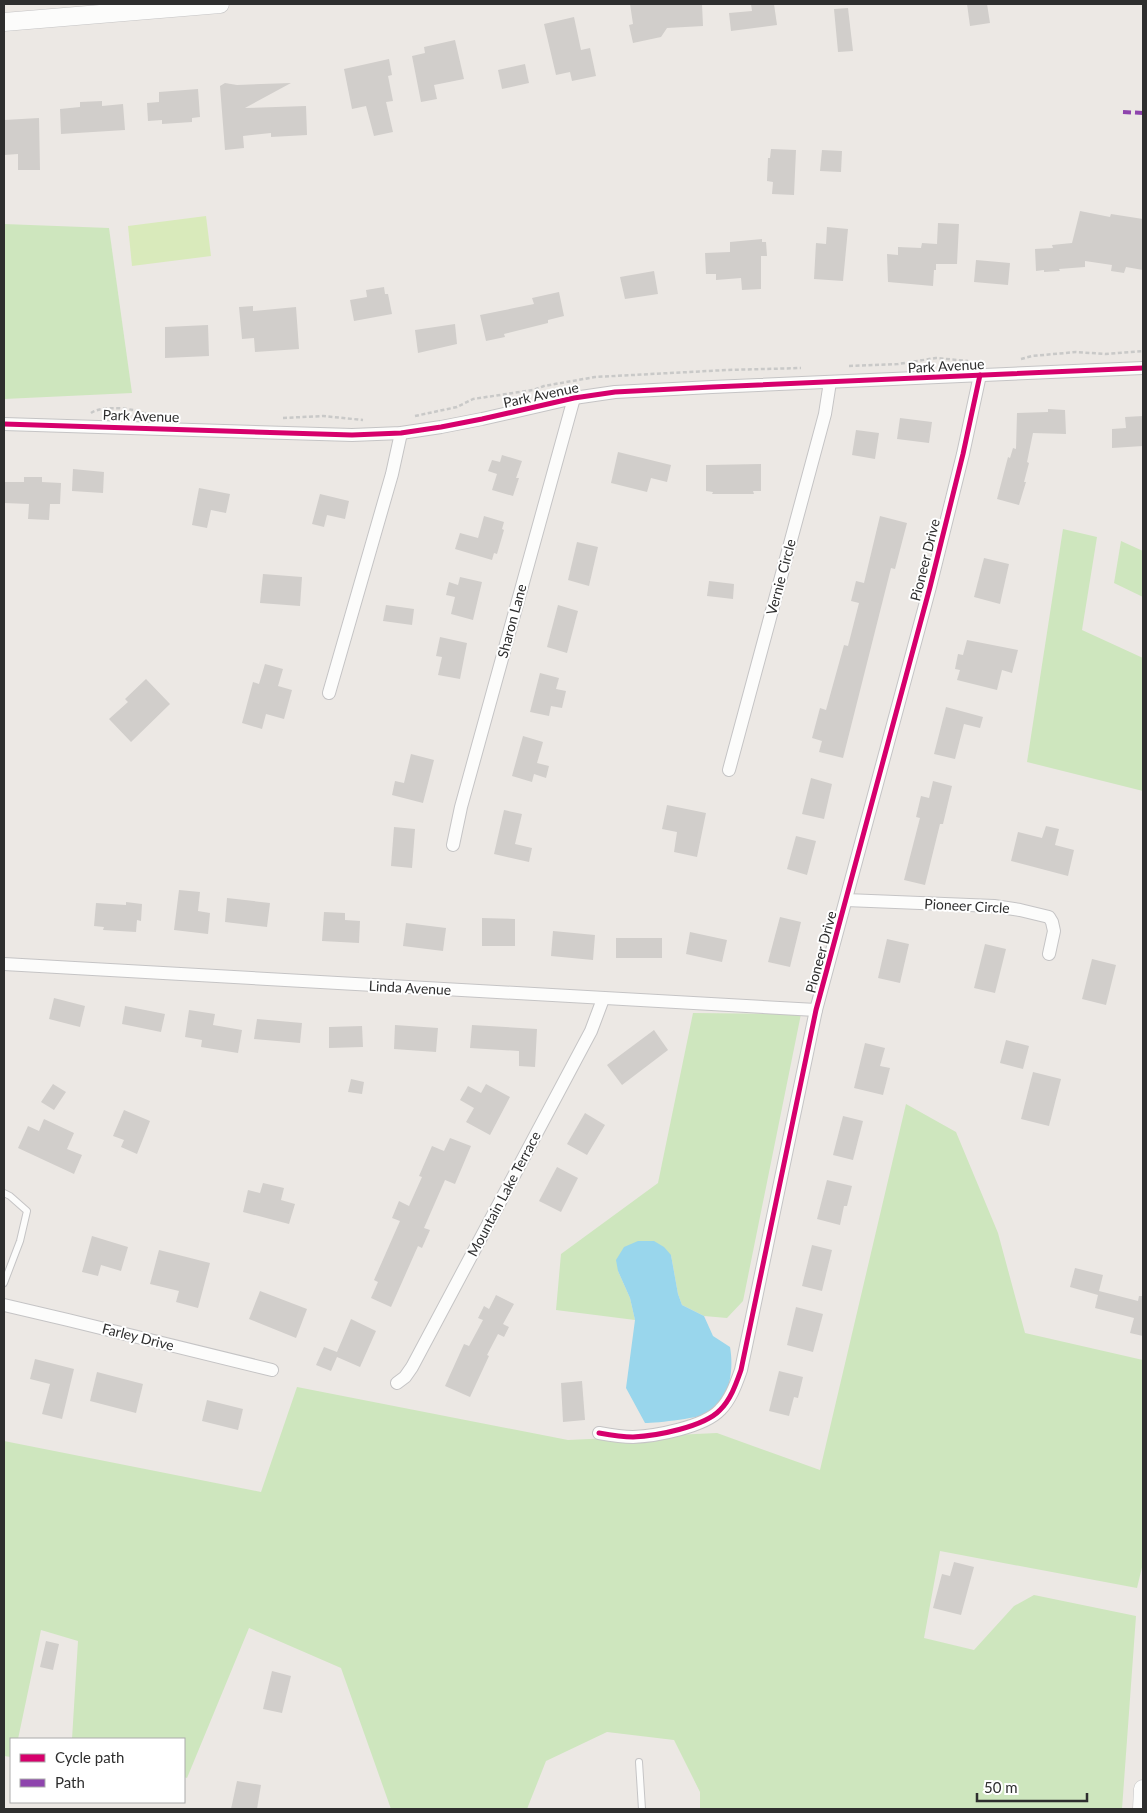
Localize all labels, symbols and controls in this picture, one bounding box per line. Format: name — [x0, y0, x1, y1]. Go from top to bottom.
street label: Park Avenue — [907, 355, 985, 376]
street label: Park Avenue — [502, 378, 580, 411]
street label: Park Avenue — [102, 406, 180, 425]
street label: Pioneer Drive — [906, 517, 943, 603]
street label: Vernie Circle — [762, 537, 799, 617]
street label: Sharon Lane — [494, 582, 530, 660]
street label: Pioneer Circle — [924, 895, 1010, 916]
street label: Pioneer Drive — [801, 909, 840, 995]
street label: Linda Avenue — [368, 977, 452, 998]
street label: Mountain Lake Terrace — [463, 1128, 544, 1259]
street label: Farley Drive — [100, 1319, 176, 1354]
legend — [10, 1738, 185, 1803]
text: Cycle path — [55, 1748, 124, 1766]
scale bar — [977, 1770, 1087, 1802]
text: Path — [55, 1773, 85, 1791]
text: 50 m — [984, 1778, 1018, 1796]

